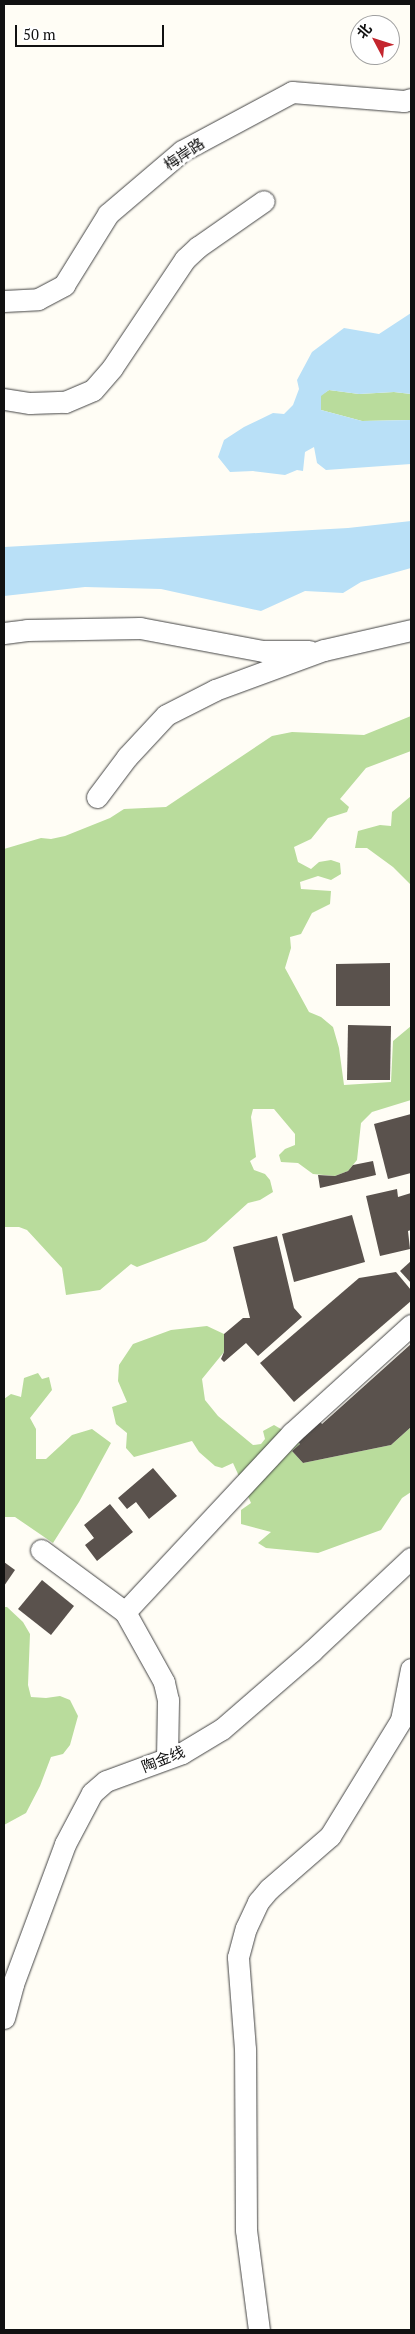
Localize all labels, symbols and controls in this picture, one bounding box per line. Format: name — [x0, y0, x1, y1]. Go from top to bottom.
scale bar — [18, 15, 166, 47]
north arrow — [350, 15, 400, 65]
text: 北 — [352, 19, 376, 42]
text: 50 m — [23, 24, 56, 44]
street label: 梅岸路 — [160, 134, 208, 174]
street label: 陶金线 — [139, 1742, 187, 1776]

